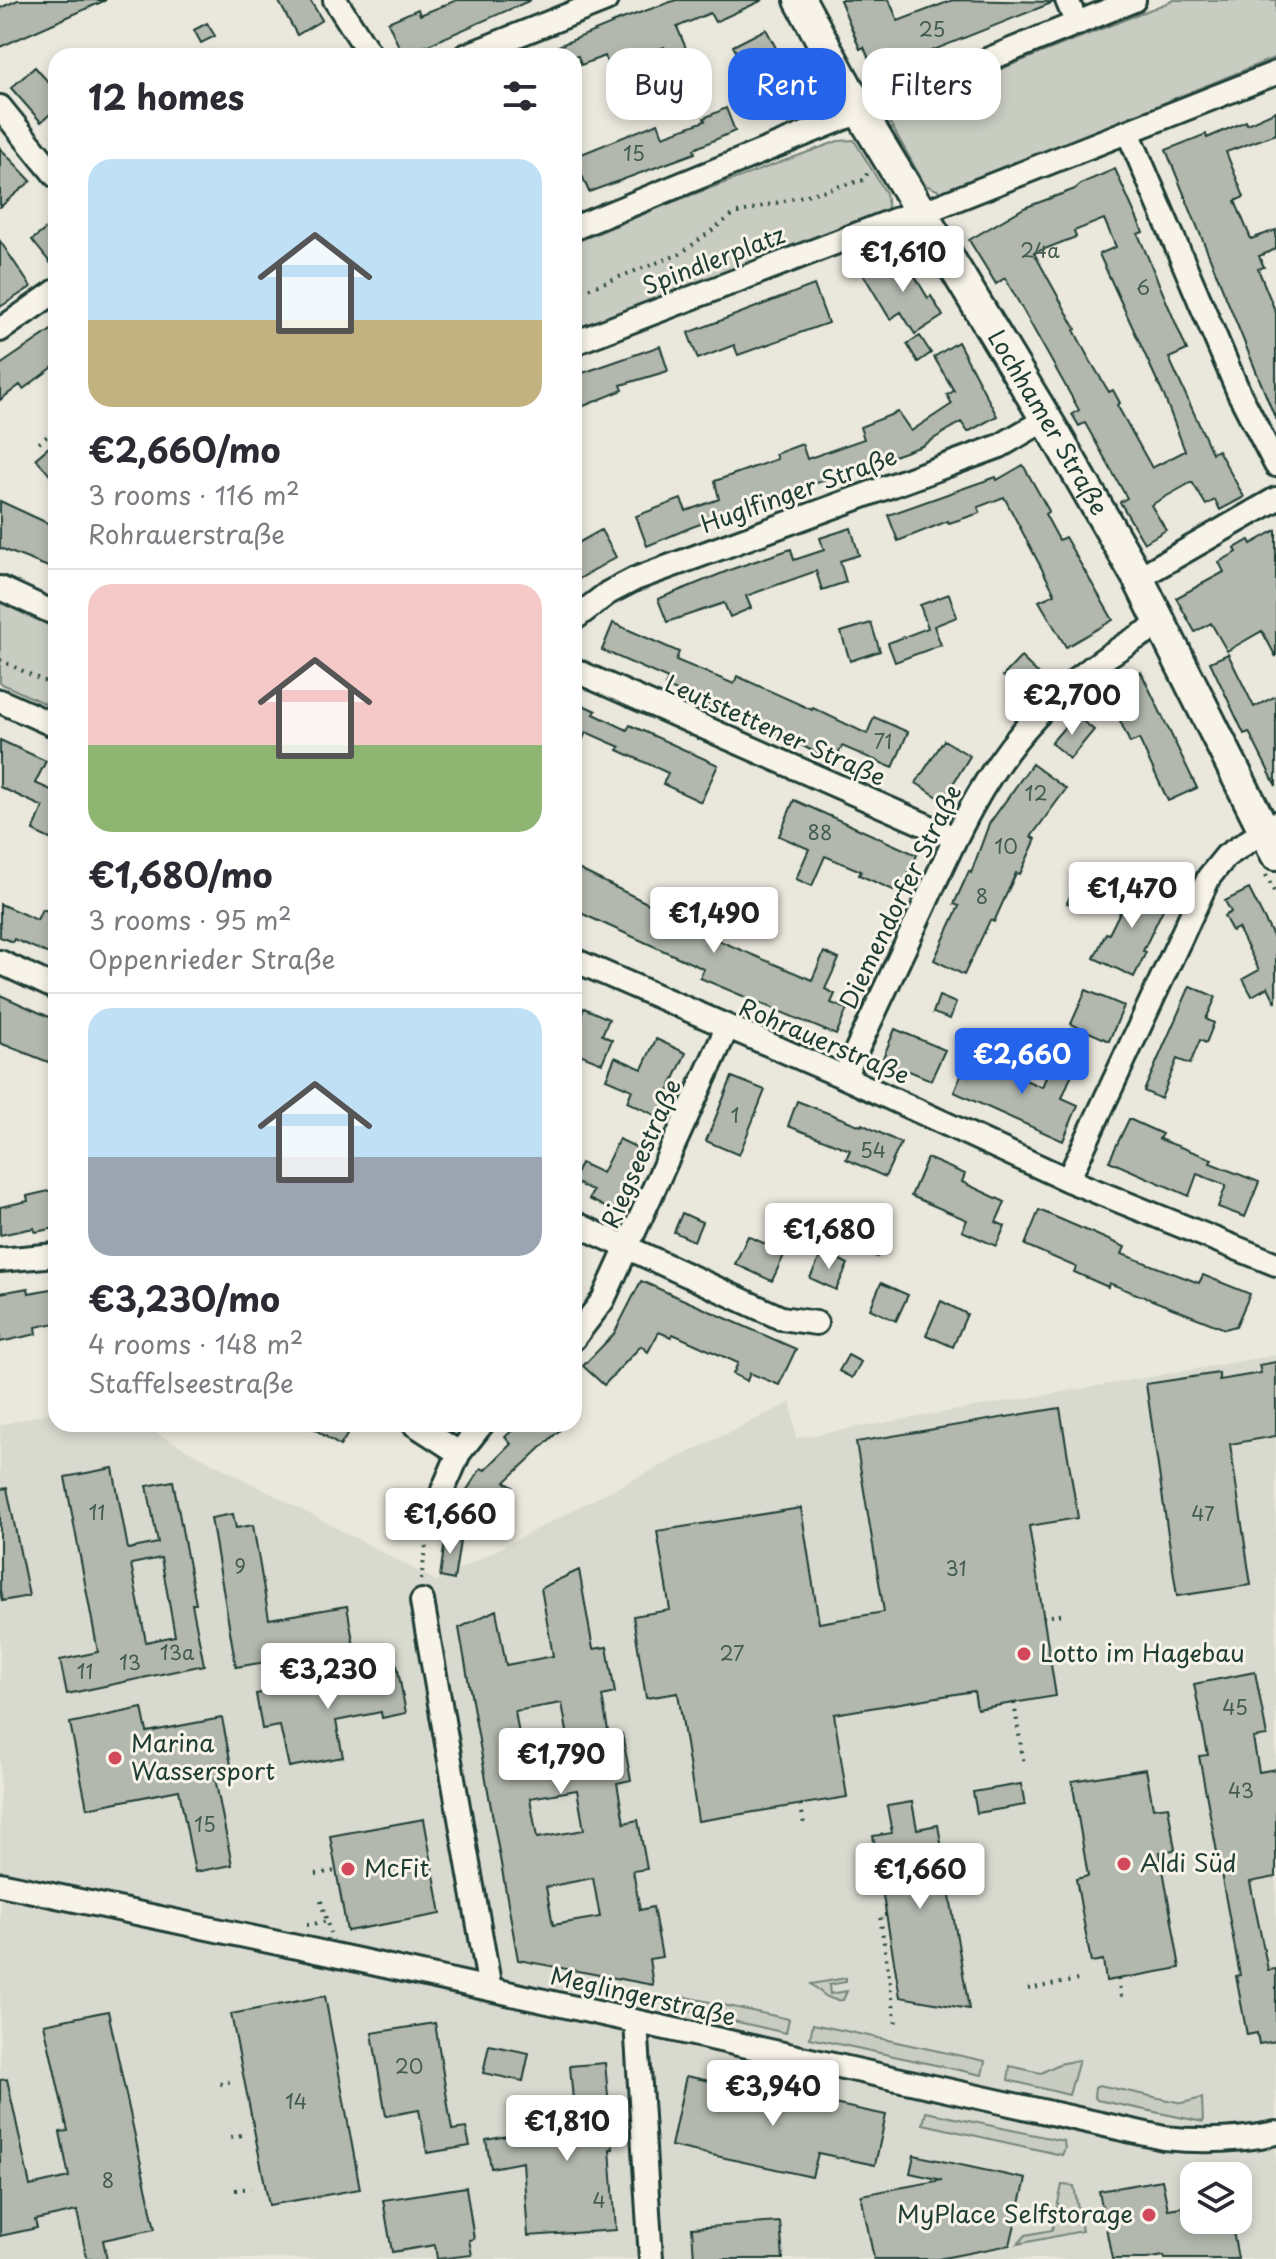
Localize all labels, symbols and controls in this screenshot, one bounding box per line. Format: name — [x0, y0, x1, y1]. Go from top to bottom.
house number: 25 — [919, 14, 945, 44]
chip: Buy — [606, 48, 712, 120]
chip: Rent — [728, 48, 846, 120]
chip: Filters — [862, 48, 1001, 120]
text: 12 homes — [88, 70, 244, 122]
icon: filters — [498, 74, 542, 118]
house number: 15 — [623, 138, 645, 168]
icon: home — [243, 211, 387, 355]
street label: Spindlerplatz — [637, 215, 790, 303]
pin: €1,610 — [838, 226, 968, 294]
text: €1,610 — [860, 232, 946, 271]
house number: 24a — [1020, 235, 1060, 265]
house number: 6 — [1136, 272, 1150, 302]
street label: Lochhamer Straße — [980, 322, 1118, 522]
text: €2,660/mo — [88, 423, 281, 475]
street label: Huglfinger Straße — [695, 437, 902, 541]
text: 3 rooms · 116 m² — [88, 475, 300, 514]
text: Rohrauerstraße — [88, 514, 285, 553]
icon: home — [243, 636, 387, 780]
street label: Leutstettener Straße — [660, 664, 892, 794]
pin: €2,700 — [1007, 669, 1137, 737]
text: €2,700 — [1023, 675, 1121, 714]
house number: 71 — [874, 726, 892, 756]
street label: Diemendorfer Straße — [829, 778, 969, 1014]
house number: 12 — [1024, 778, 1048, 808]
house number: 88 — [808, 817, 832, 847]
house number: 10 — [994, 831, 1018, 861]
text: €1,680/mo — [88, 848, 273, 900]
pin: €1,470 — [1067, 862, 1197, 930]
text: €1,470 — [1087, 868, 1177, 907]
house number: 8 — [976, 881, 988, 911]
pin: €1,490 — [649, 887, 779, 955]
text: €1,490 — [668, 893, 760, 932]
text: 3 rooms · 95 m² — [88, 900, 292, 939]
text: Oppenrieder Straße — [88, 939, 335, 978]
street label: Rohrauerstraße — [734, 988, 916, 1092]
pin: €2,660 — [957, 1028, 1087, 1096]
text: €2,660 — [973, 1034, 1071, 1073]
icon: home — [243, 1060, 387, 1204]
street label: Riegseestraße — [591, 1073, 689, 1234]
house number: 1 — [731, 1100, 739, 1130]
house number: 54 — [860, 1135, 886, 1165]
pin: €1,680 — [764, 1203, 894, 1271]
text: €1,680 — [783, 1209, 875, 1248]
text: €3,230/mo — [88, 1272, 280, 1324]
text: 4 rooms · 148 m² — [88, 1324, 303, 1363]
text: Staffelseestraße — [88, 1363, 294, 1402]
pin: €1,660 — [385, 1488, 515, 1556]
text: €1,660 — [404, 1494, 496, 1533]
house number: 11 — [89, 1497, 105, 1527]
house number: 47 — [1191, 1498, 1215, 1528]
house number: 9 — [234, 1551, 246, 1581]
house number: 31 — [946, 1553, 966, 1583]
place label: Lotto im Hagebau — [1040, 1634, 1245, 1670]
house number: 13a — [160, 1637, 195, 1667]
house number: 27 — [720, 1638, 744, 1668]
pin: €3,230 — [263, 1643, 393, 1711]
marker: Lotto im Hagebau — [1015, 1645, 1033, 1663]
house number: 13 — [119, 1647, 141, 1677]
text: €3,230 — [279, 1649, 377, 1688]
house number: 11 — [77, 1656, 93, 1686]
house number: 45 — [1222, 1692, 1248, 1722]
place label: Marina Wassersport — [131, 1724, 275, 1788]
pin: €1,790 — [496, 1728, 626, 1796]
text: €1,790 — [517, 1734, 605, 1773]
marker: Marina Wassersport — [106, 1749, 124, 1767]
house number: 43 — [1228, 1775, 1254, 1805]
house number: 15 — [194, 1809, 216, 1839]
pin: €1,660 — [855, 1843, 985, 1911]
place label: Aldi Süd — [1140, 1844, 1237, 1880]
place label: McFit — [364, 1849, 429, 1885]
text: €1,660 — [874, 1849, 966, 1888]
marker: Aldi Süd — [1115, 1855, 1133, 1873]
marker: McFit — [339, 1860, 357, 1878]
street label: Meglingerstraße — [547, 1956, 740, 2034]
house number: 20 — [395, 2051, 423, 2081]
pin: €3,940 — [708, 2060, 838, 2128]
text: €3,940 — [725, 2066, 821, 2105]
house number: 14 — [285, 2086, 307, 2116]
pin: €1,810 — [502, 2095, 632, 2163]
text: €1,810 — [524, 2101, 610, 2140]
map controls — [1180, 2162, 1252, 2234]
button: layers — [1180, 2162, 1252, 2234]
house number: 8 — [102, 2165, 114, 2195]
house number: 4 — [592, 2185, 606, 2215]
place label: MyPlace Selfstorage — [897, 2195, 1133, 2231]
marker: MyPlace Selfstorage — [1140, 2206, 1158, 2224]

